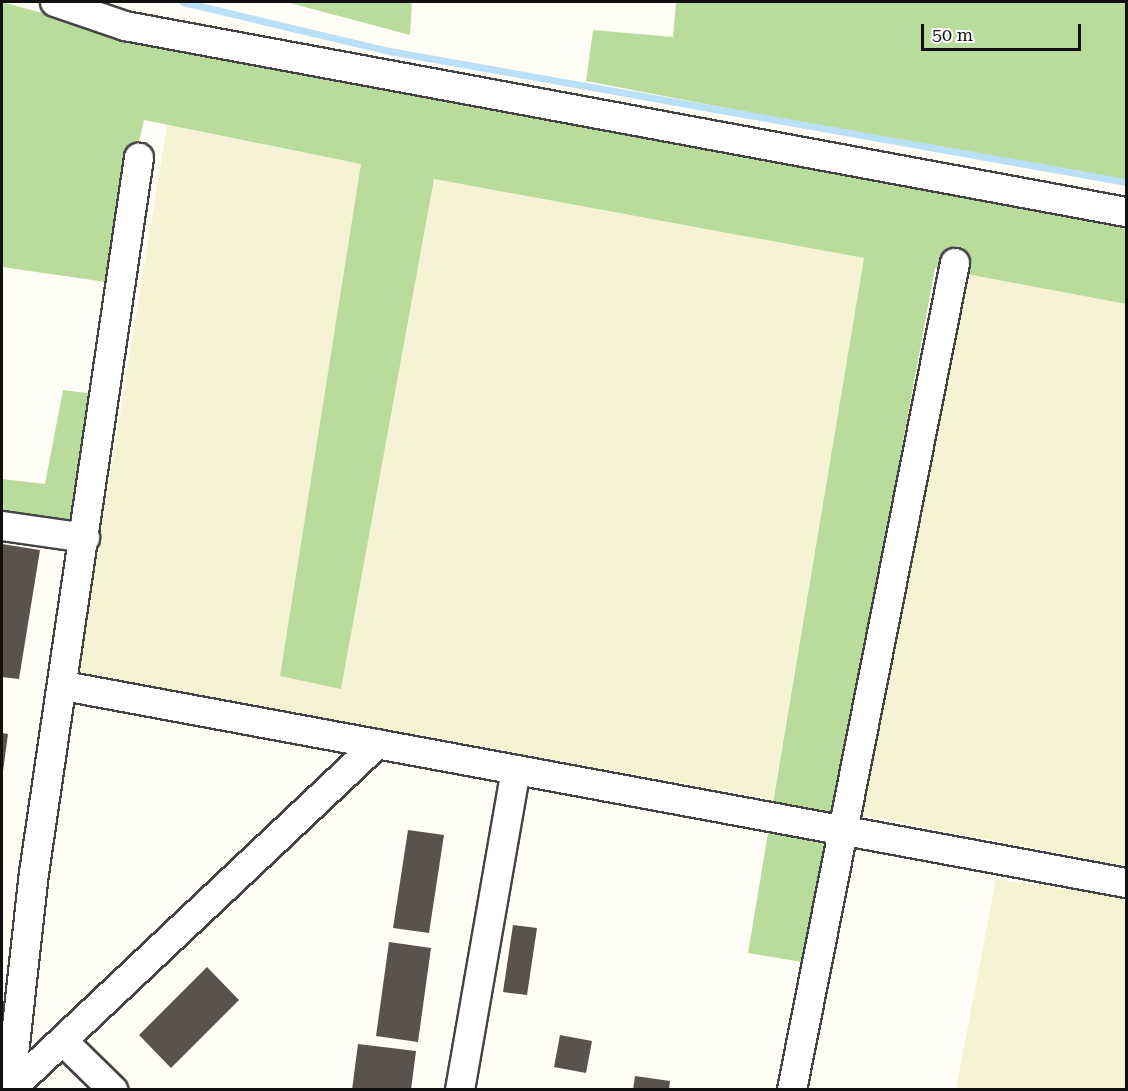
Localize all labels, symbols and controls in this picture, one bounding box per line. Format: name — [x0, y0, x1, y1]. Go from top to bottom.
scale bar — [924, 12, 1084, 50]
text: 50 m — [932, 24, 973, 45]

